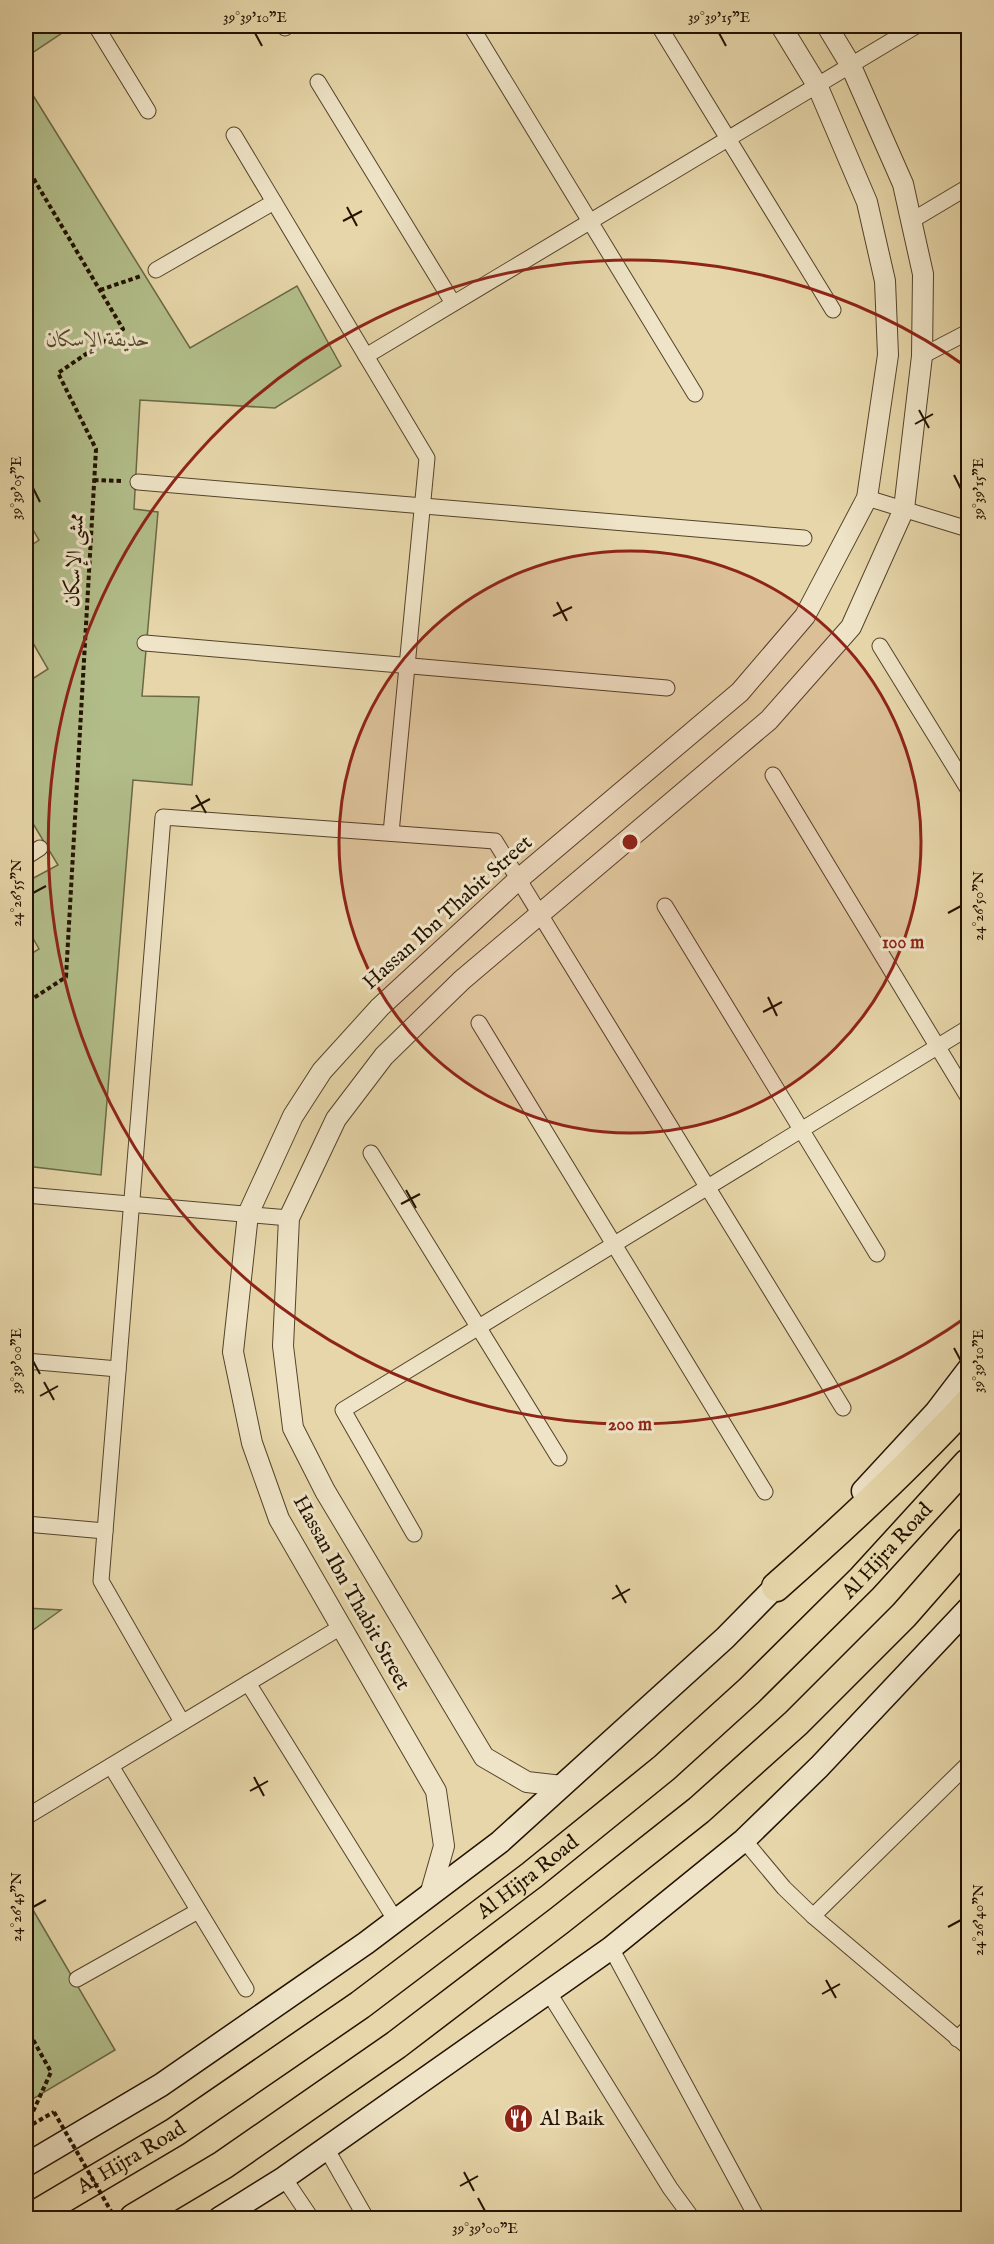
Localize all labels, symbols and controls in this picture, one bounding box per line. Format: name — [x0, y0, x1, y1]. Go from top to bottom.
text: 39°39'10"E — [223, 8, 287, 27]
text: 39°39'15"E — [688, 8, 750, 27]
park label: حديقة الإسكان — [46, 327, 150, 355]
text: 39°39'05"E — [7, 456, 26, 520]
text: 39°39'15"E — [969, 458, 988, 520]
street label: ممشى الإسكان — [59, 512, 92, 608]
street label: Hassan Ibn Thabit Street — [358, 830, 538, 996]
centre of rings — [620, 832, 640, 852]
text: 24°26'55"N — [7, 859, 26, 927]
text: 24°26'50"N — [969, 871, 988, 941]
text: 100 m — [882, 932, 924, 955]
text: 39°39'00"E — [7, 1328, 26, 1394]
text: 39°39'10"E — [969, 1329, 988, 1393]
text: 200 m — [608, 1414, 652, 1437]
street label: Hassan Ibn Thabit Street — [286, 1491, 416, 1695]
street label: Al Hijra Road — [835, 1496, 939, 1606]
street label: Al Hijra Road — [471, 1828, 585, 1926]
text: 24°26'45"N — [7, 1872, 26, 1942]
text: 24°26'40"N — [969, 1884, 988, 1956]
restaurant icon: Al Baik — [503, 2103, 535, 2135]
place label: Al Baik — [539, 2106, 605, 2133]
street label: Al Hijra Road — [71, 2115, 192, 2201]
text: 39°39'00"E — [452, 2219, 518, 2238]

